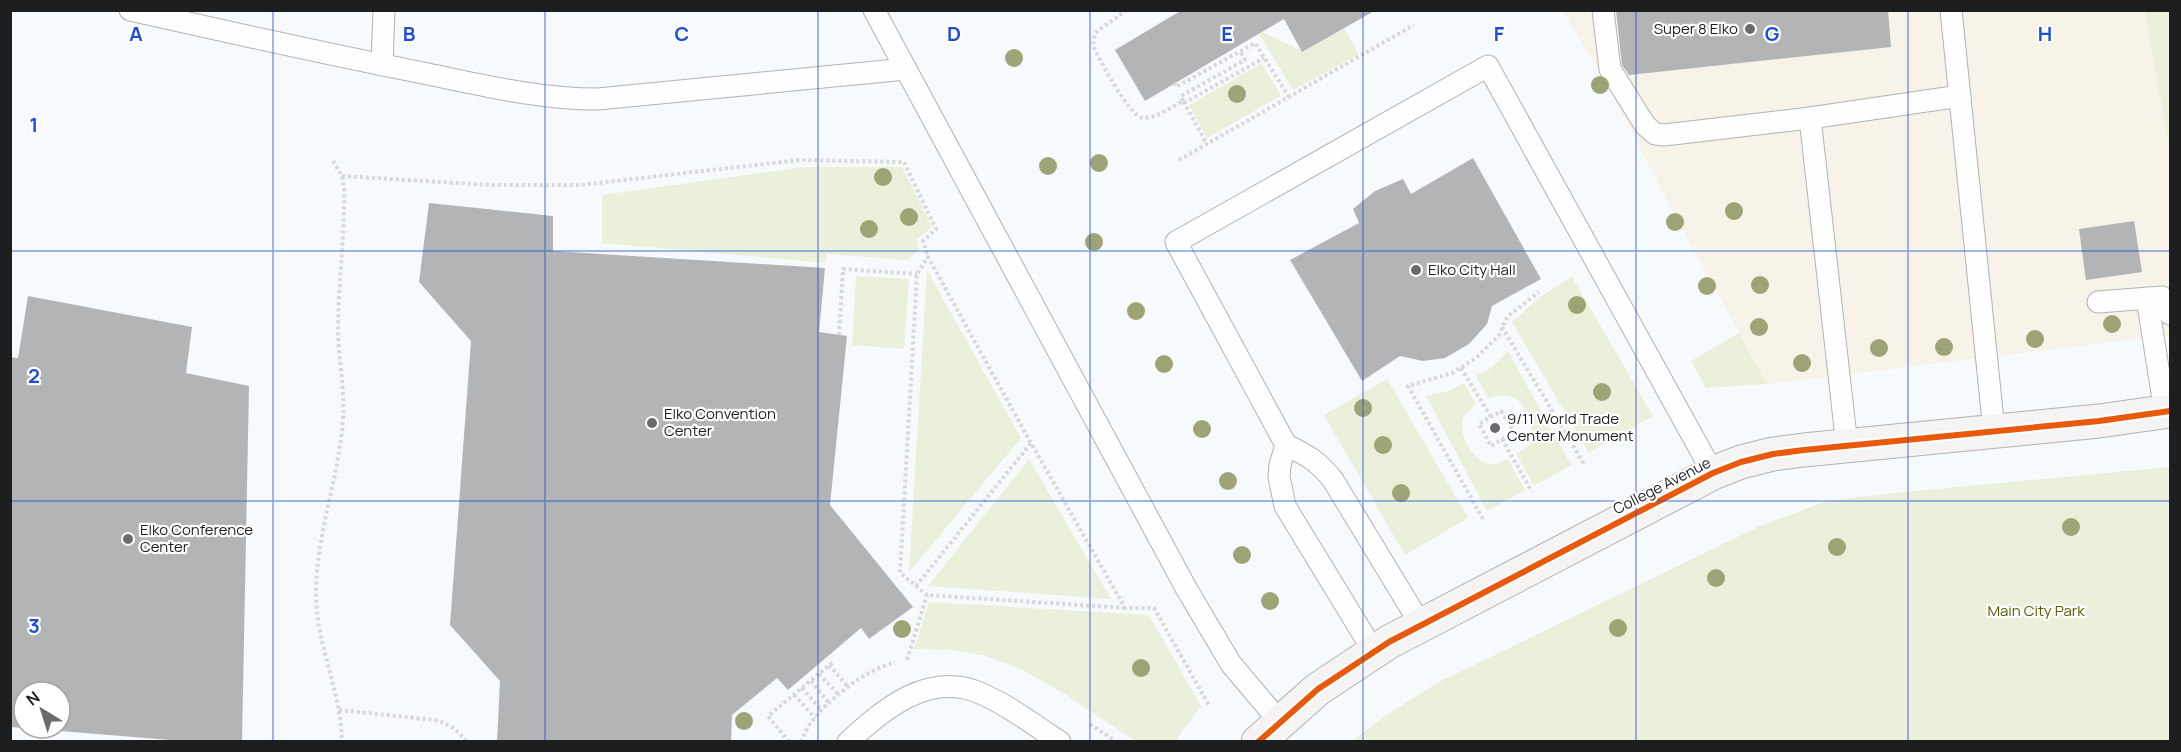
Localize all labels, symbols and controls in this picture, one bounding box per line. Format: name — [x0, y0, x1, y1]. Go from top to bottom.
place label: Super 8 Elko — [1654, 18, 1738, 39]
text: A — [129, 20, 143, 47]
text: B — [403, 20, 416, 47]
text: C — [675, 20, 689, 47]
text: D — [947, 20, 961, 47]
text: E — [1221, 20, 1233, 47]
text: F — [1494, 20, 1505, 47]
text: G — [1765, 20, 1780, 47]
text: H — [2038, 20, 2052, 47]
marker: Super 8 Elko — [1743, 22, 1757, 36]
text: 1 — [30, 111, 38, 138]
place label: Elko City Hall — [1428, 259, 1516, 280]
marker: Elko City Hall — [1409, 263, 1423, 277]
text: 2 — [28, 362, 40, 389]
place label: Elko Convention Center — [664, 403, 776, 441]
place label: 9/11 World Trade Center Monument — [1507, 408, 1634, 446]
marker: Elko Convention Center — [645, 416, 659, 430]
marker: 9/11 World Trade Center Monument — [1488, 421, 1502, 435]
street label: College Avenue — [1609, 452, 1715, 519]
place label: Elko Conference Center — [140, 519, 253, 557]
marker: Elko Conference Center — [121, 532, 135, 546]
park label: Main City Park — [1987, 600, 2085, 621]
text: 3 — [28, 612, 40, 639]
north arrow — [12, 680, 72, 740]
text: N — [21, 686, 44, 710]

